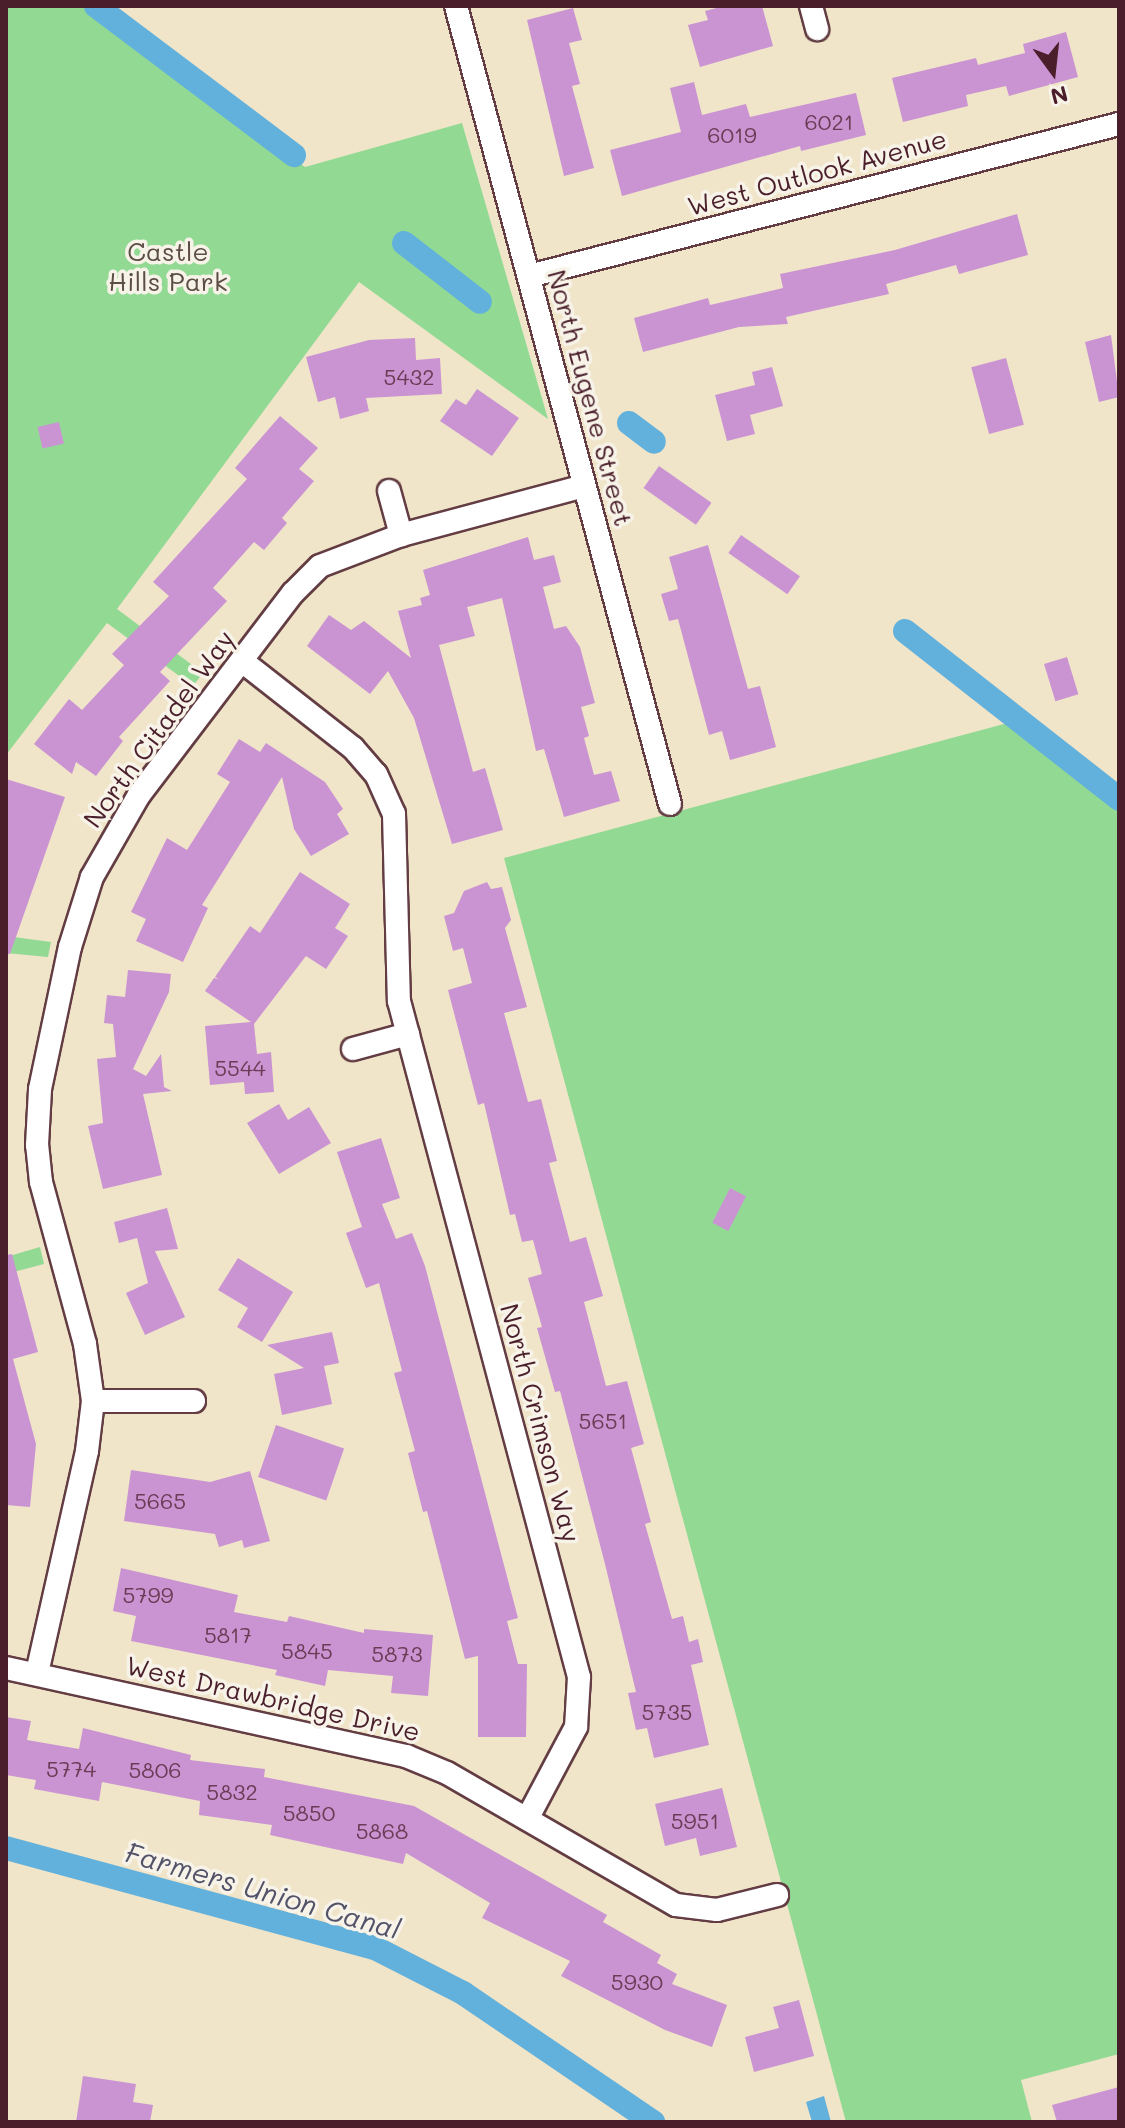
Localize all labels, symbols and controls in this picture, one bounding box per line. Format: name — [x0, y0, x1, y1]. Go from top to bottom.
north arrow — [1013, 32, 1093, 112]
text: N — [1048, 79, 1071, 112]
house number: 6021 — [805, 109, 853, 135]
house number: 6019 — [707, 122, 757, 148]
street label: West Outlook Avenue — [684, 123, 950, 223]
park label: Castle Hills Park — [108, 236, 228, 298]
street label: North Eugene Street — [541, 266, 639, 530]
house number: 5432 — [384, 364, 434, 390]
street label: North Citadel Way — [77, 624, 241, 834]
house number: 5544 — [214, 1055, 266, 1081]
street label: North Crimson Way — [493, 1300, 587, 1546]
house number: 5651 — [579, 1408, 627, 1434]
house number: 5665 — [134, 1488, 186, 1514]
house number: 5799 — [122, 1582, 174, 1608]
house number: 5817 — [204, 1622, 252, 1648]
house number: 5845 — [281, 1638, 333, 1664]
house number: 5873 — [371, 1641, 423, 1667]
street label: West Drawbridge Drive — [123, 1650, 423, 1748]
house number: 5735 — [642, 1699, 692, 1725]
house number: 5774 — [46, 1756, 96, 1782]
house number: 5806 — [129, 1757, 181, 1783]
house number: 5832 — [206, 1779, 258, 1805]
house number: 5850 — [283, 1800, 335, 1826]
house number: 5951 — [671, 1808, 719, 1834]
house number: 5868 — [356, 1818, 408, 1844]
water label: Farmers Union Canal — [122, 1835, 404, 1945]
house number: 5930 — [611, 1969, 663, 1995]

